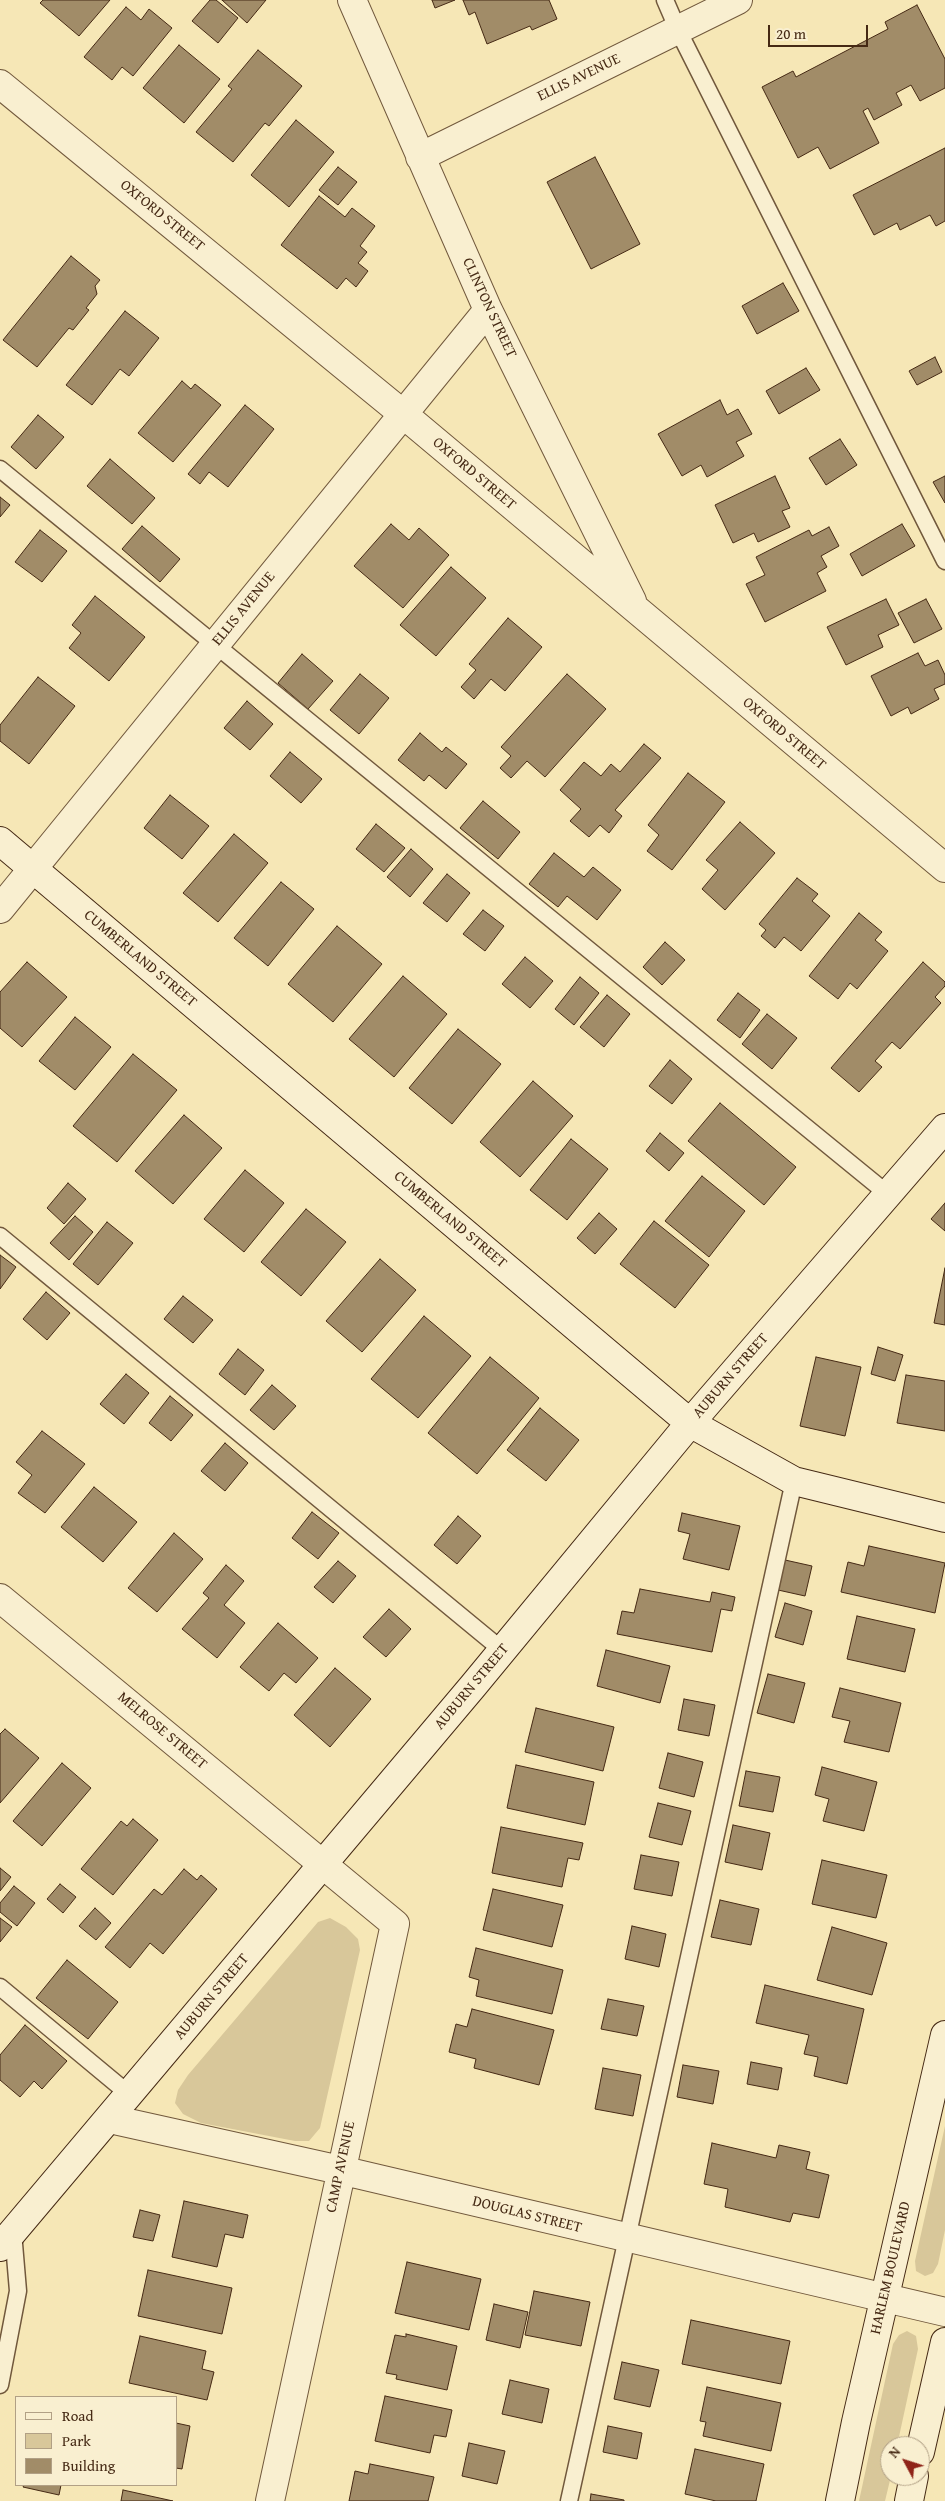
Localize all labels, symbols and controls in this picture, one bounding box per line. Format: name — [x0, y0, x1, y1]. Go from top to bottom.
scale bar — [770, 15, 870, 47]
text: 20 m — [776, 23, 806, 44]
street label: ELLIS AVENUE — [535, 50, 623, 106]
street label: OXFORD STREET — [116, 176, 208, 256]
street label: CLINTON STREET — [458, 255, 520, 361]
street label: OXFORD STREET — [429, 434, 519, 514]
street label: ELLIS AVENUE — [209, 568, 279, 650]
street label: OXFORD STREET — [739, 694, 829, 774]
street label: CUMBERLAND STREET — [80, 907, 200, 1011]
street label: CUMBERLAND STREET — [390, 1168, 510, 1272]
street label: AUBURN STREET — [689, 1330, 773, 1422]
street label: AUBURN STREET — [431, 1640, 513, 1734]
street label: MELROSE STREET — [114, 1688, 210, 1774]
street label: AUBURN STREET — [171, 1950, 253, 2044]
street label: CAMP AVENUE — [323, 2120, 359, 2214]
street label: DOUGLAS STREET — [471, 2193, 583, 2237]
street label: HARLEM BOULEVARD — [867, 2200, 915, 2336]
legend — [15, 2396, 178, 2486]
text: Road — [62, 2405, 93, 2426]
text: Park — [62, 2430, 91, 2451]
north arrow — [880, 2436, 930, 2486]
text: N — [884, 2442, 905, 2462]
text: Building — [62, 2455, 115, 2476]

